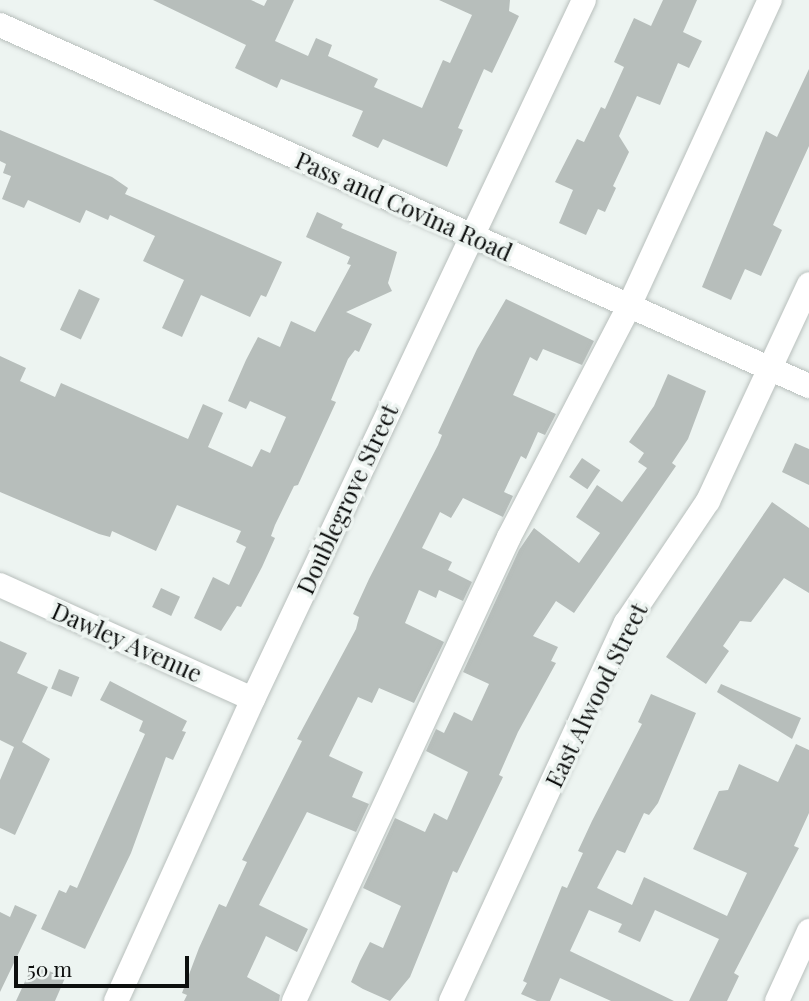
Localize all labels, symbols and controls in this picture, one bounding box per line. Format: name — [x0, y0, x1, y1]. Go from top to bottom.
street label: Pass and Covina Road — [291, 145, 517, 267]
street label: Doublegrove Street — [290, 399, 404, 599]
street label: Dawley Avenue — [47, 596, 207, 688]
street label: East Alwood Street — [539, 598, 653, 792]
scale bar — [18, 942, 192, 986]
text: 50 m — [27, 954, 72, 982]

